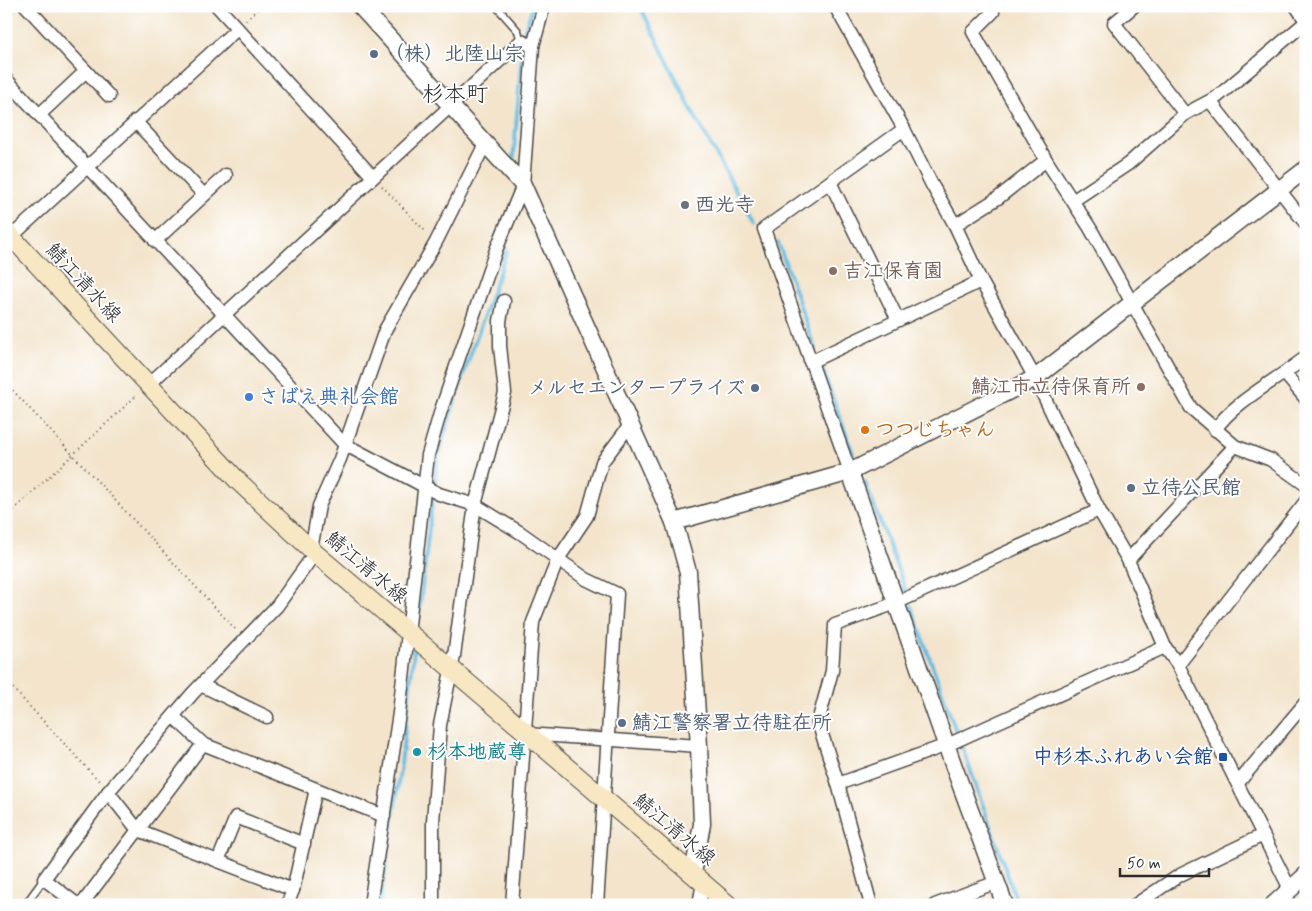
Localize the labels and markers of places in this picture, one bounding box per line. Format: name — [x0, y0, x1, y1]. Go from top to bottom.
place label: （株）北陸山宗 — [384, 41, 524, 68]
marker: （株）北陸山宗 — [368, 48, 380, 60]
place label: 西光寺 — [695, 192, 755, 219]
marker: 西光寺 — [679, 199, 691, 211]
place label: 吉江保育園 — [843, 258, 943, 285]
marker: 吉江保育園 — [827, 265, 839, 277]
place label: 鯖江市立待保育所 — [971, 374, 1131, 401]
place label: メルセエンタープライズ — [527, 375, 745, 402]
marker: 鯖江市立待保育所 — [1135, 381, 1147, 393]
marker: メルセエンタープライズ — [749, 382, 761, 394]
place label: さばえ典礼会館 — [259, 384, 399, 411]
marker: さばえ典礼会館 — [243, 391, 255, 403]
place label: つつじちゃん — [875, 417, 995, 444]
marker: つつじちゃん — [859, 424, 871, 436]
place label: 立待公民館 — [1141, 475, 1241, 502]
marker: 立待公民館 — [1125, 482, 1137, 494]
place label: 鯖江警察署立待駐在所 — [632, 710, 832, 737]
marker: 鯖江警察署立待駐在所 — [616, 717, 628, 729]
place label: 杉本地蔵尊 — [427, 739, 527, 766]
place label: 中杉本ふれあい会館 — [1033, 744, 1213, 771]
marker: 杉本地蔵尊 — [411, 746, 423, 758]
marker: 中杉本ふれあい会館 — [1217, 751, 1229, 763]

